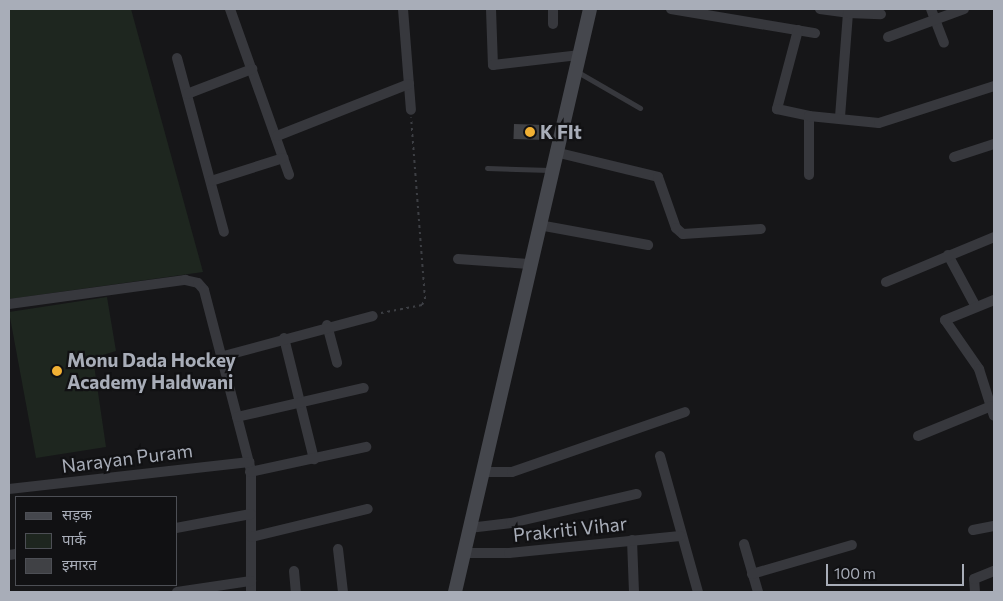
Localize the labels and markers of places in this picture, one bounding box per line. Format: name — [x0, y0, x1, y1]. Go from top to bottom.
place label: K FIt — [540, 121, 582, 143]
marker: K FIt — [524, 126, 536, 138]
place label: Monu Dada Hockey Academy Haldwani — [67, 349, 236, 393]
marker: Monu Dada Hockey Academy Haldwani — [51, 365, 63, 377]

